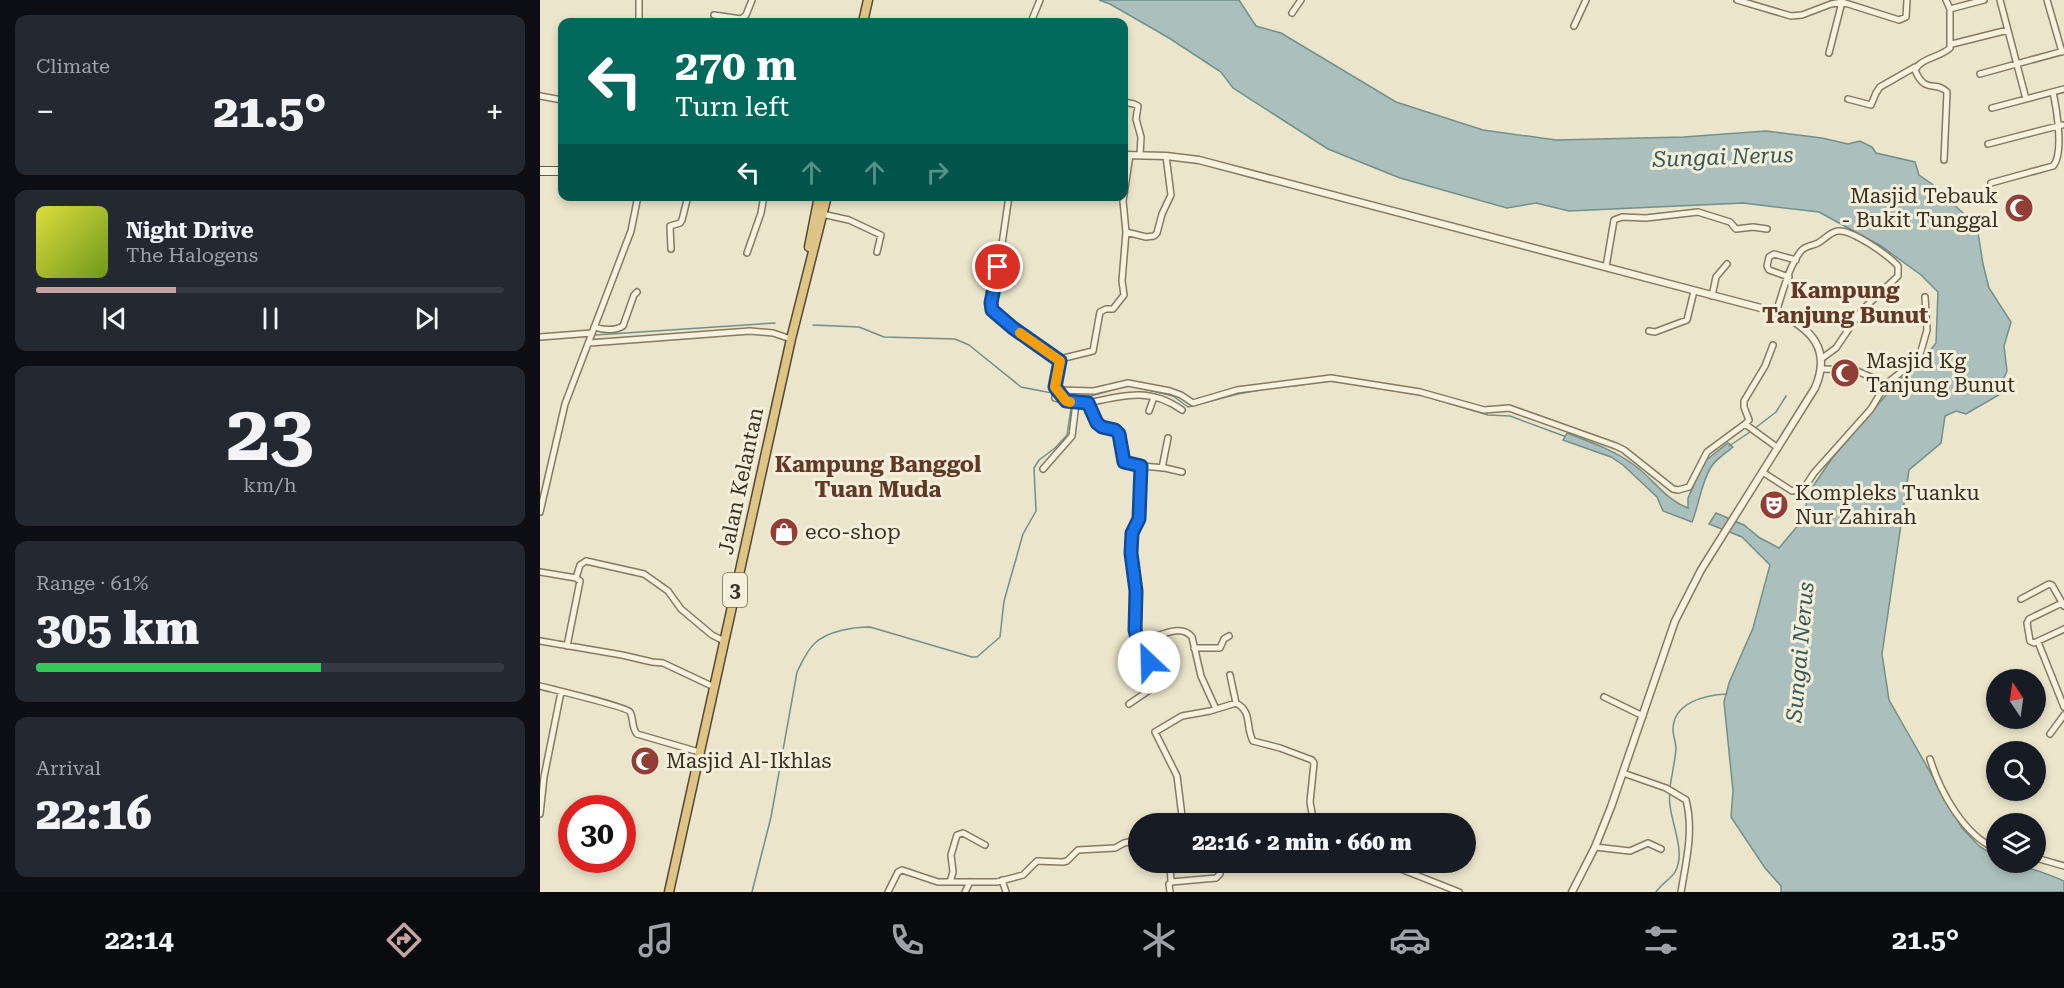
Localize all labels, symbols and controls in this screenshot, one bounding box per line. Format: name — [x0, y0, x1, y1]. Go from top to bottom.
text: 270 m — [675, 41, 797, 90]
icon: left — [576, 42, 654, 120]
text: Climate — [36, 54, 110, 78]
text: 21.5° — [213, 85, 327, 138]
text: Turn left — [675, 91, 789, 123]
text: − — [36, 92, 54, 131]
text: + — [486, 92, 504, 131]
water label: Sungai Nerus — [1651, 142, 1794, 172]
icon: left — [732, 156, 765, 189]
icon: ahead — [795, 156, 828, 189]
icon: ahead — [858, 156, 891, 189]
icon: right — [921, 156, 954, 189]
place label: Masjid Tebauk - Bukit Tunggal — [1841, 184, 1998, 232]
mosque icon: Masjid Tebauk - Bukit Tunggal — [2003, 192, 2035, 224]
text: Night Drive — [126, 218, 254, 243]
pin — [972, 241, 1023, 292]
text: The Halogens — [126, 243, 258, 267]
icon: arrive — [981, 250, 1014, 283]
district label: Kampung Tanjung Bunut — [1762, 278, 1928, 328]
icon: previous — [98, 302, 131, 335]
icon: pause — [254, 302, 287, 335]
icon: next — [410, 302, 443, 335]
place label: Masjid Kg Tanjung Bunut — [1866, 349, 2015, 397]
mosque icon: Masjid Kg Tanjung Bunut — [1829, 357, 1861, 389]
text: 23 — [226, 388, 314, 479]
street label: Jalan Kelantan — [714, 405, 768, 557]
district label: Kampung Banggol Tuan Muda — [775, 452, 981, 502]
text: km/h — [243, 473, 297, 497]
place label: Kompleks Tuanku Nur Zahirah — [1795, 481, 1980, 529]
theatre icon: Kompleks Tuanku Nur Zahirah — [1758, 489, 1790, 521]
shop icon: eco-shop — [768, 516, 800, 548]
place label: eco-shop — [805, 520, 901, 544]
text: Range · 61% — [36, 571, 148, 595]
road number: 3 — [723, 573, 747, 607]
water label: Sungai Nerus — [1781, 581, 1819, 724]
text: 305 km — [36, 602, 199, 655]
position arrow — [1117, 630, 1181, 694]
north arrow — [1986, 669, 2046, 729]
map controls — [1986, 669, 2046, 873]
button: search — [1986, 741, 2046, 801]
mosque icon: Masjid Al-Ikhlas — [629, 745, 661, 777]
place label: Masjid Al-Ikhlas — [666, 749, 831, 773]
text: Arrival — [36, 756, 101, 780]
text: 22:16 — [36, 787, 152, 840]
speed limit sign: 30 — [558, 795, 636, 873]
button: layers — [1986, 813, 2046, 873]
text: 22:16 · 2 min · 660 m — [1192, 830, 1412, 855]
icon: directions — [383, 919, 425, 961]
icon: music — [635, 919, 677, 961]
icon: phone — [886, 919, 928, 961]
icon: climate — [1138, 919, 1180, 961]
icon: car — [1389, 919, 1431, 961]
icon: filters — [1640, 919, 1682, 961]
text: 22:14 — [105, 924, 174, 956]
text: 21.5° — [1892, 924, 1959, 956]

